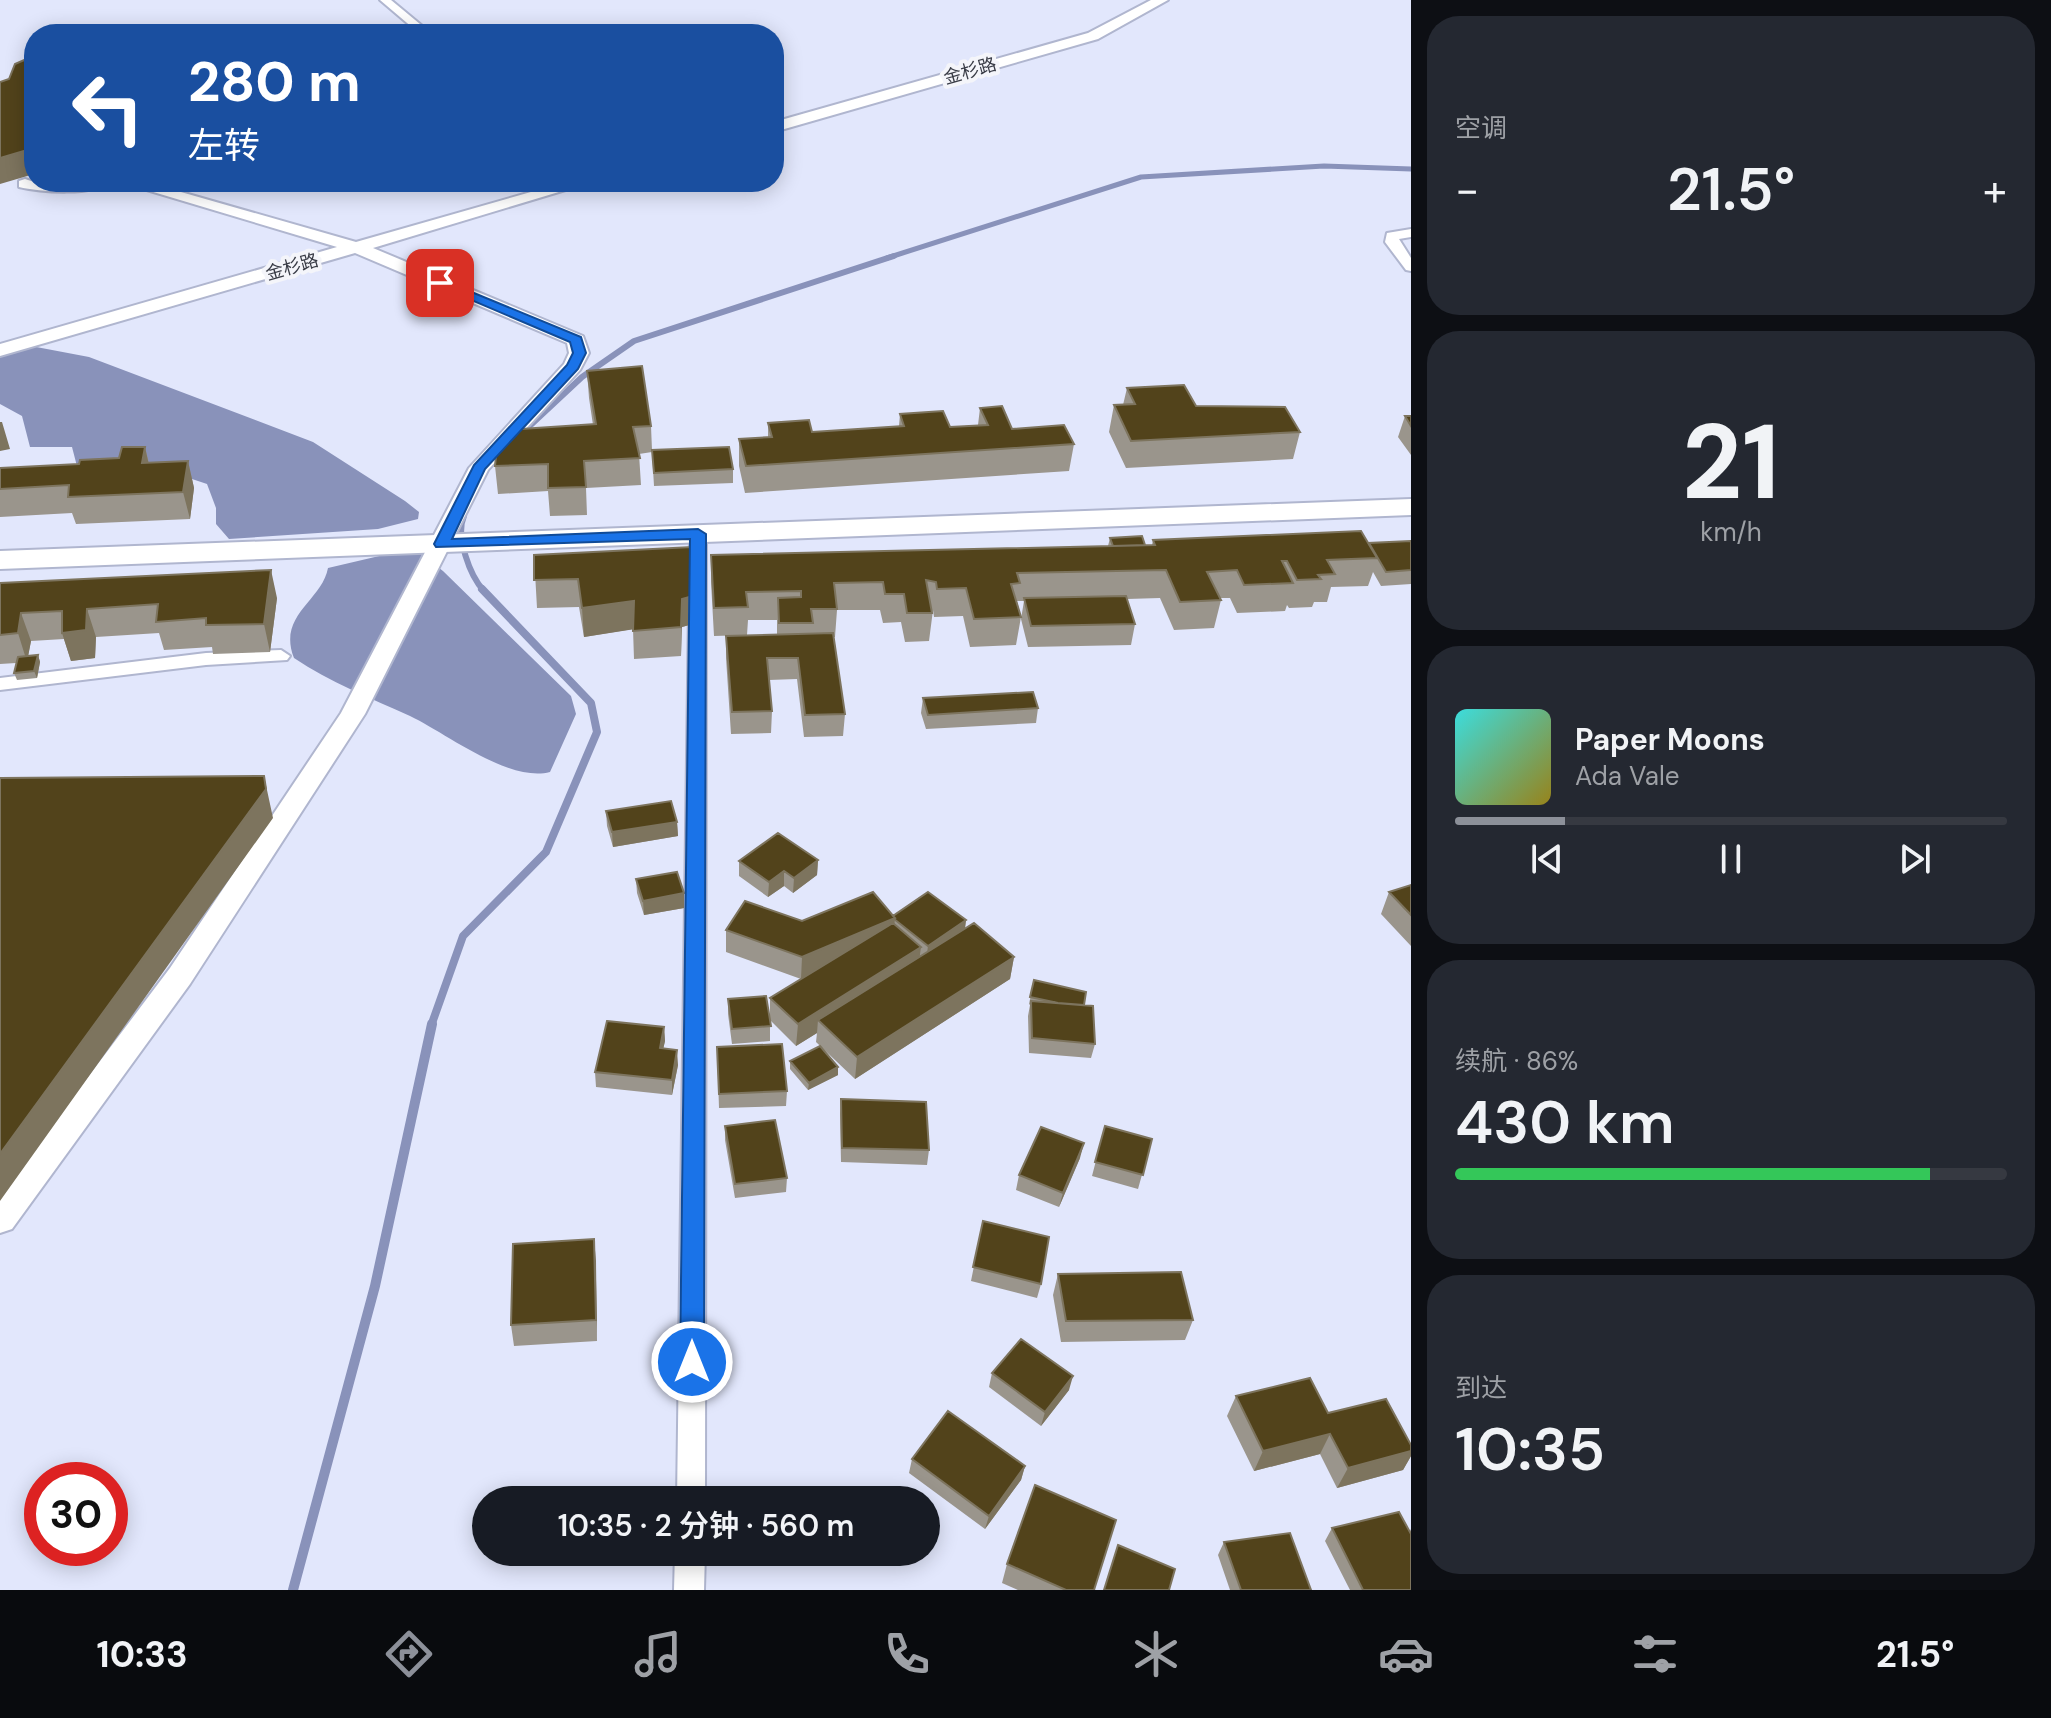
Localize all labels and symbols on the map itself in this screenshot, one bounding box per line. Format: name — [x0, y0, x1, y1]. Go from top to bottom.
street label: 金杉路 — [941, 52, 999, 90]
street label: 金杉路 — [263, 248, 321, 286]
pin — [406, 249, 474, 317]
position arrow — [650, 1320, 734, 1404]
speed limit sign: 30 — [24, 1462, 128, 1566]

